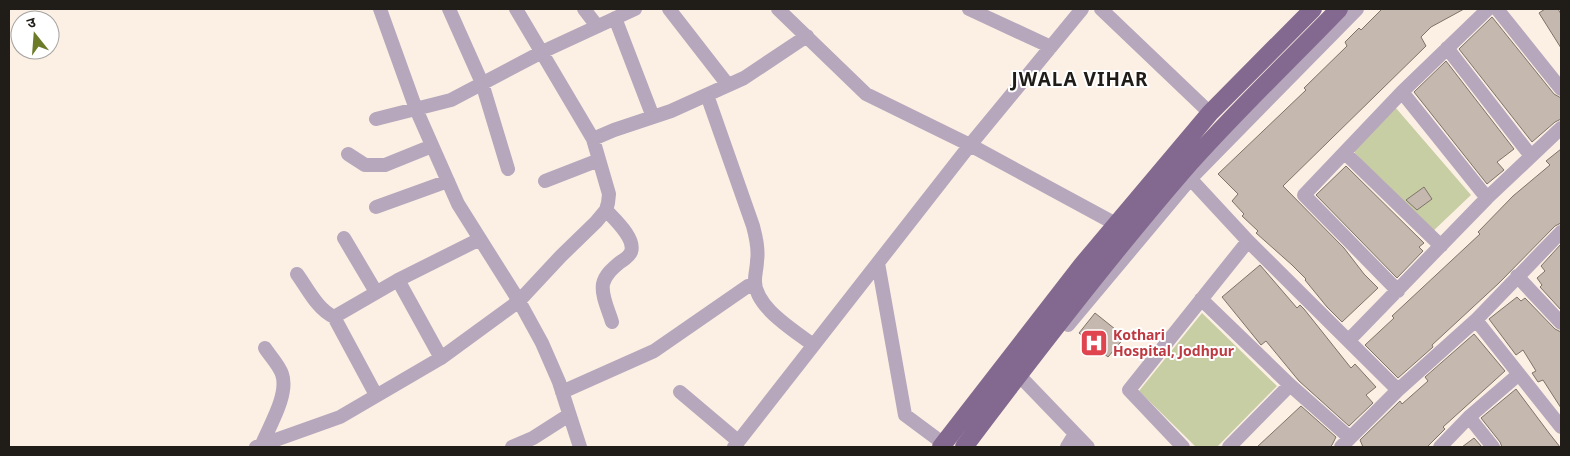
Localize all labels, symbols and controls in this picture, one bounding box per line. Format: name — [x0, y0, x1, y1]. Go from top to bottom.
north arrow — [10, 10, 60, 60]
text: उ — [25, 13, 39, 34]
district label: JWALA VIHAR — [1009, 69, 1149, 94]
place label: Kothari Hospital, Jodhpur — [1113, 327, 1235, 362]
hospital icon: Kothari Hospital, Jodhpur — [1079, 328, 1109, 358]

